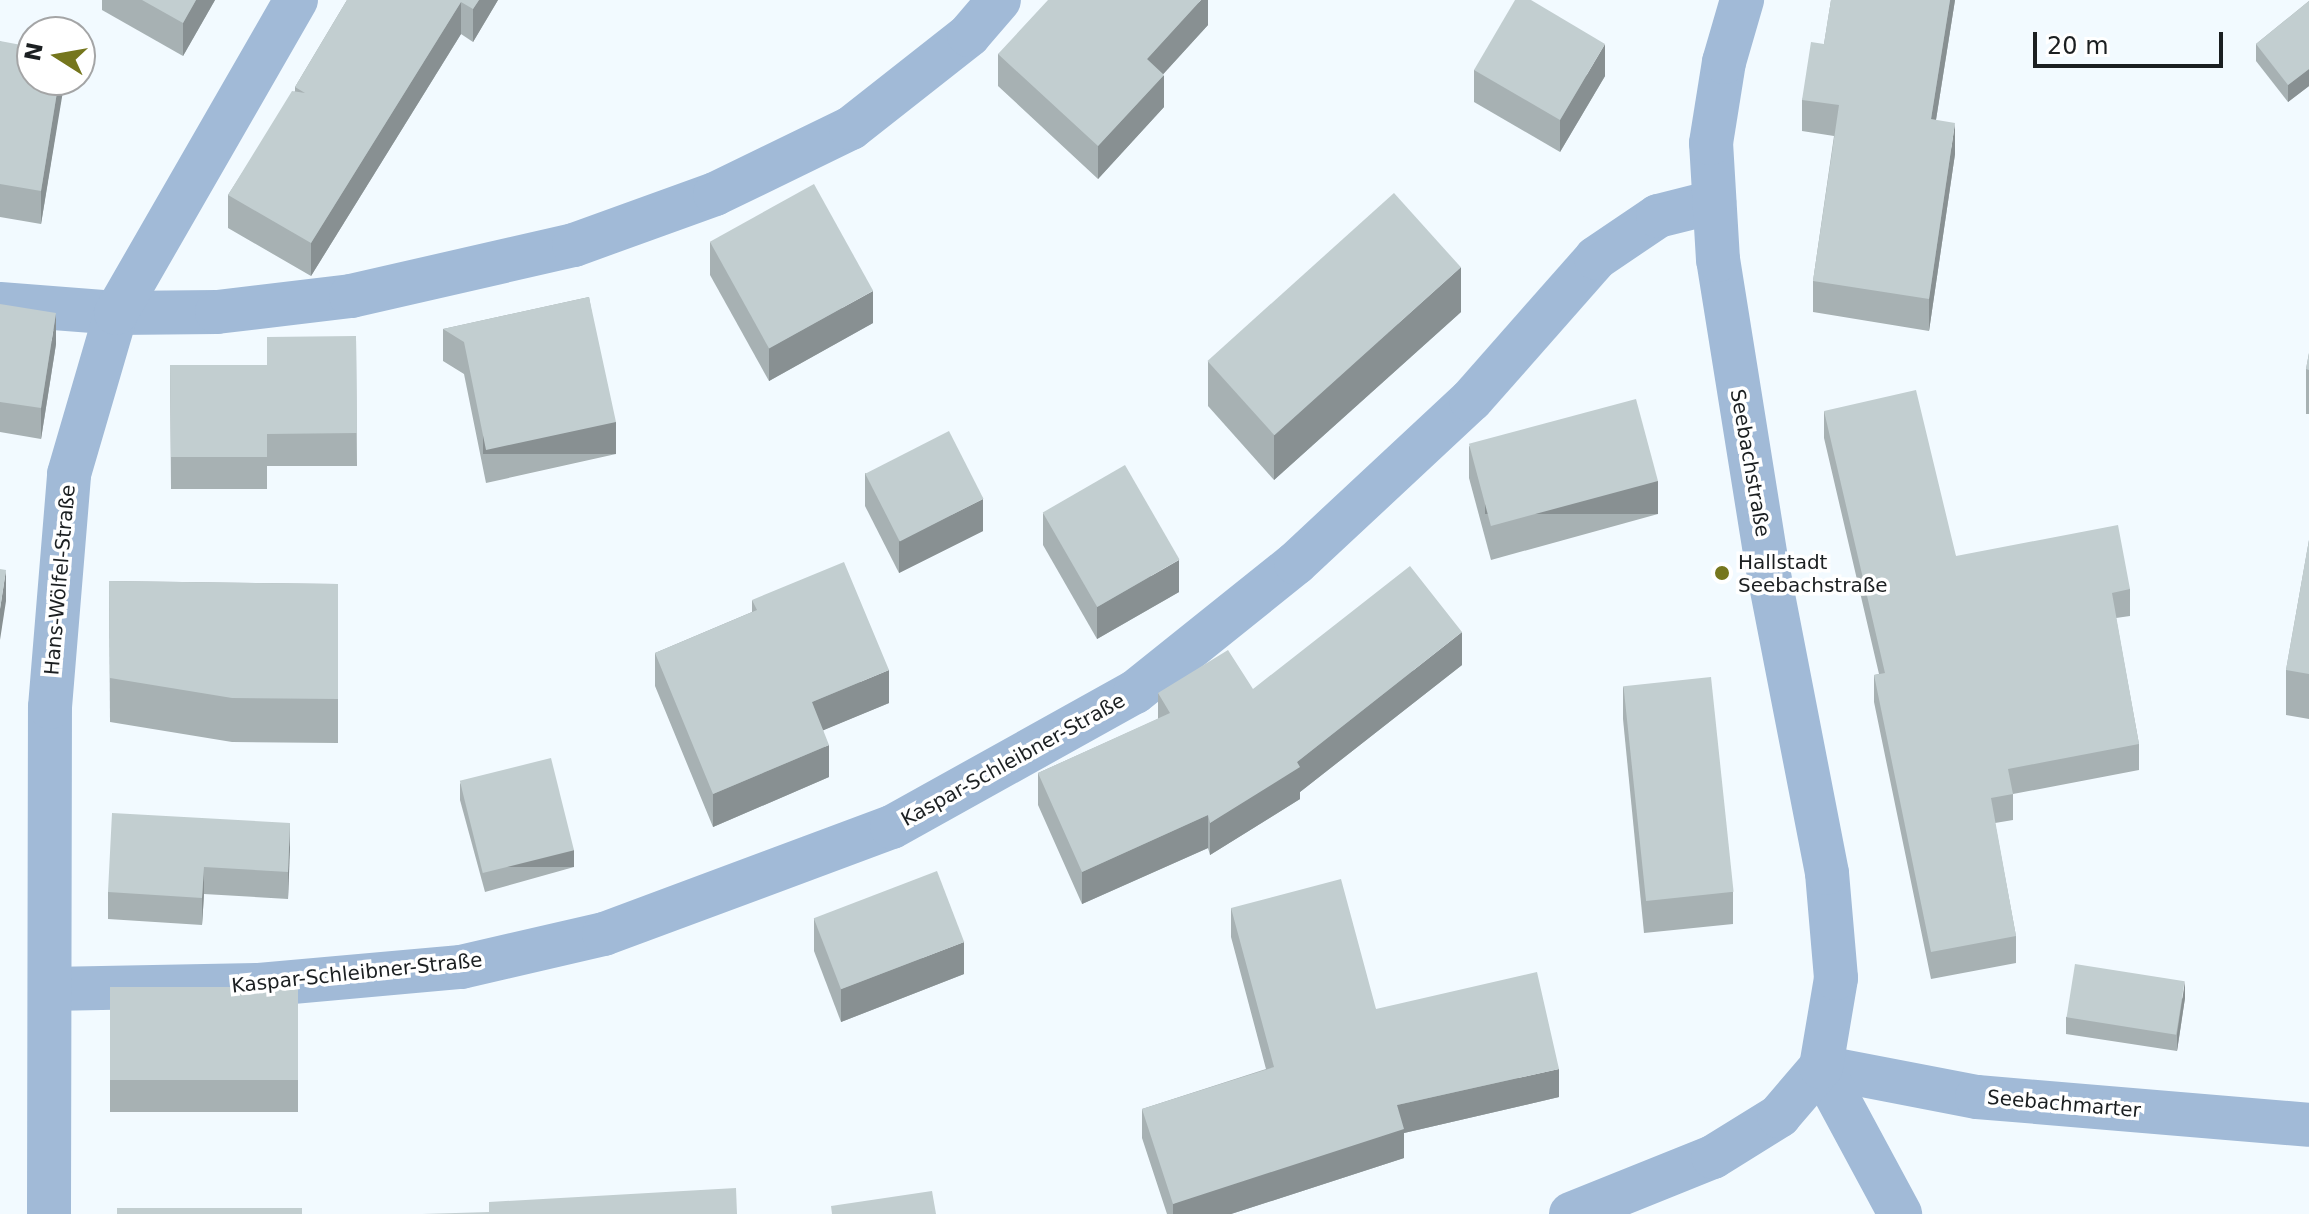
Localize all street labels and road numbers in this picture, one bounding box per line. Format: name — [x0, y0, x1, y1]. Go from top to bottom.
street label: Seebachstraße — [1725, 387, 1775, 539]
street label: Hans-Wölfel-Straße — [40, 484, 80, 676]
street label: Kaspar-Schleibner-Straße — [897, 688, 1129, 832]
street label: Kaspar-Schleibner-Straße — [230, 948, 484, 998]
street label: Seebachmarter — [1986, 1085, 2142, 1123]

